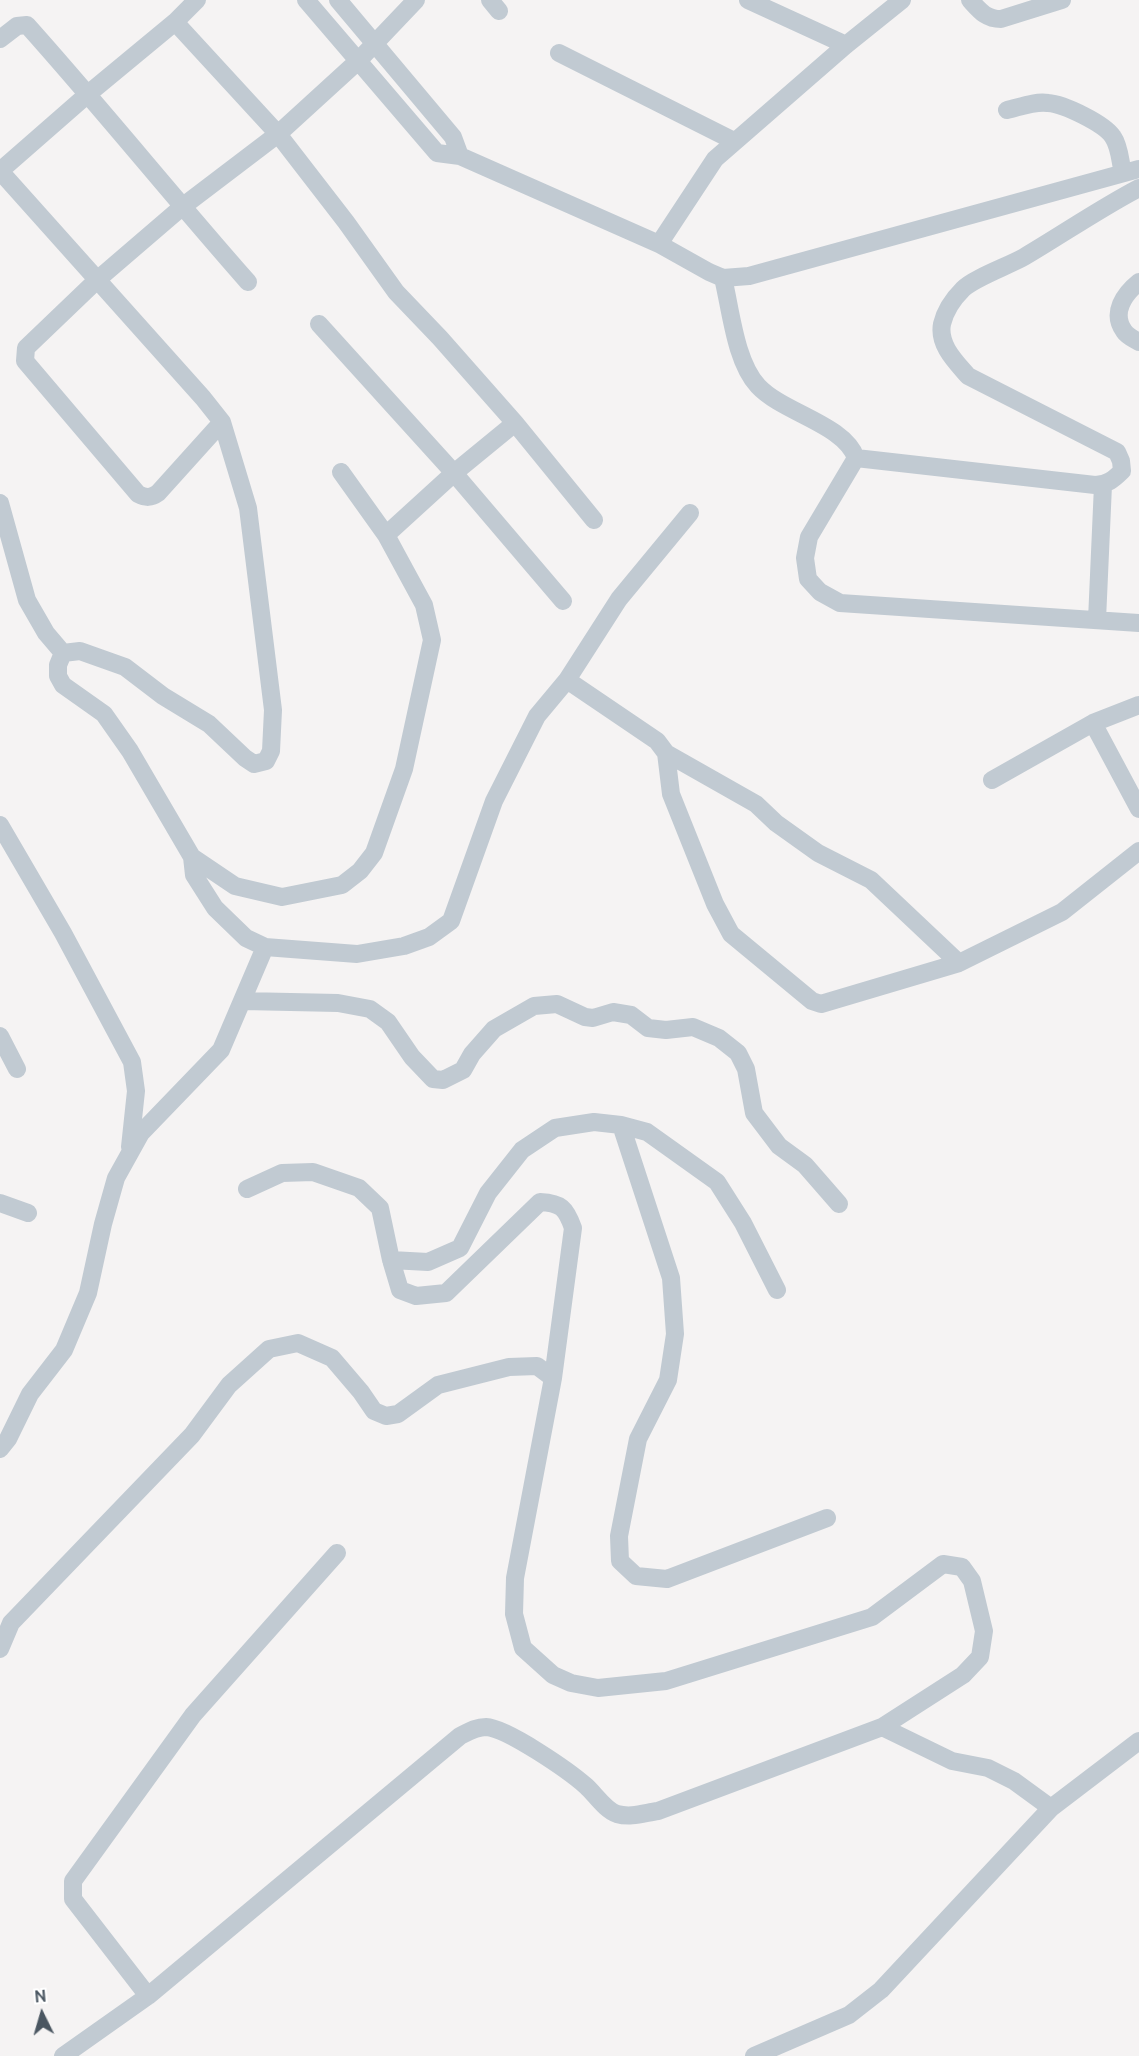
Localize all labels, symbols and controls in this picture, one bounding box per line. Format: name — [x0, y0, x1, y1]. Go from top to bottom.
north arrow — [12, 1984, 72, 2044]
text: N — [34, 1987, 47, 2006]

